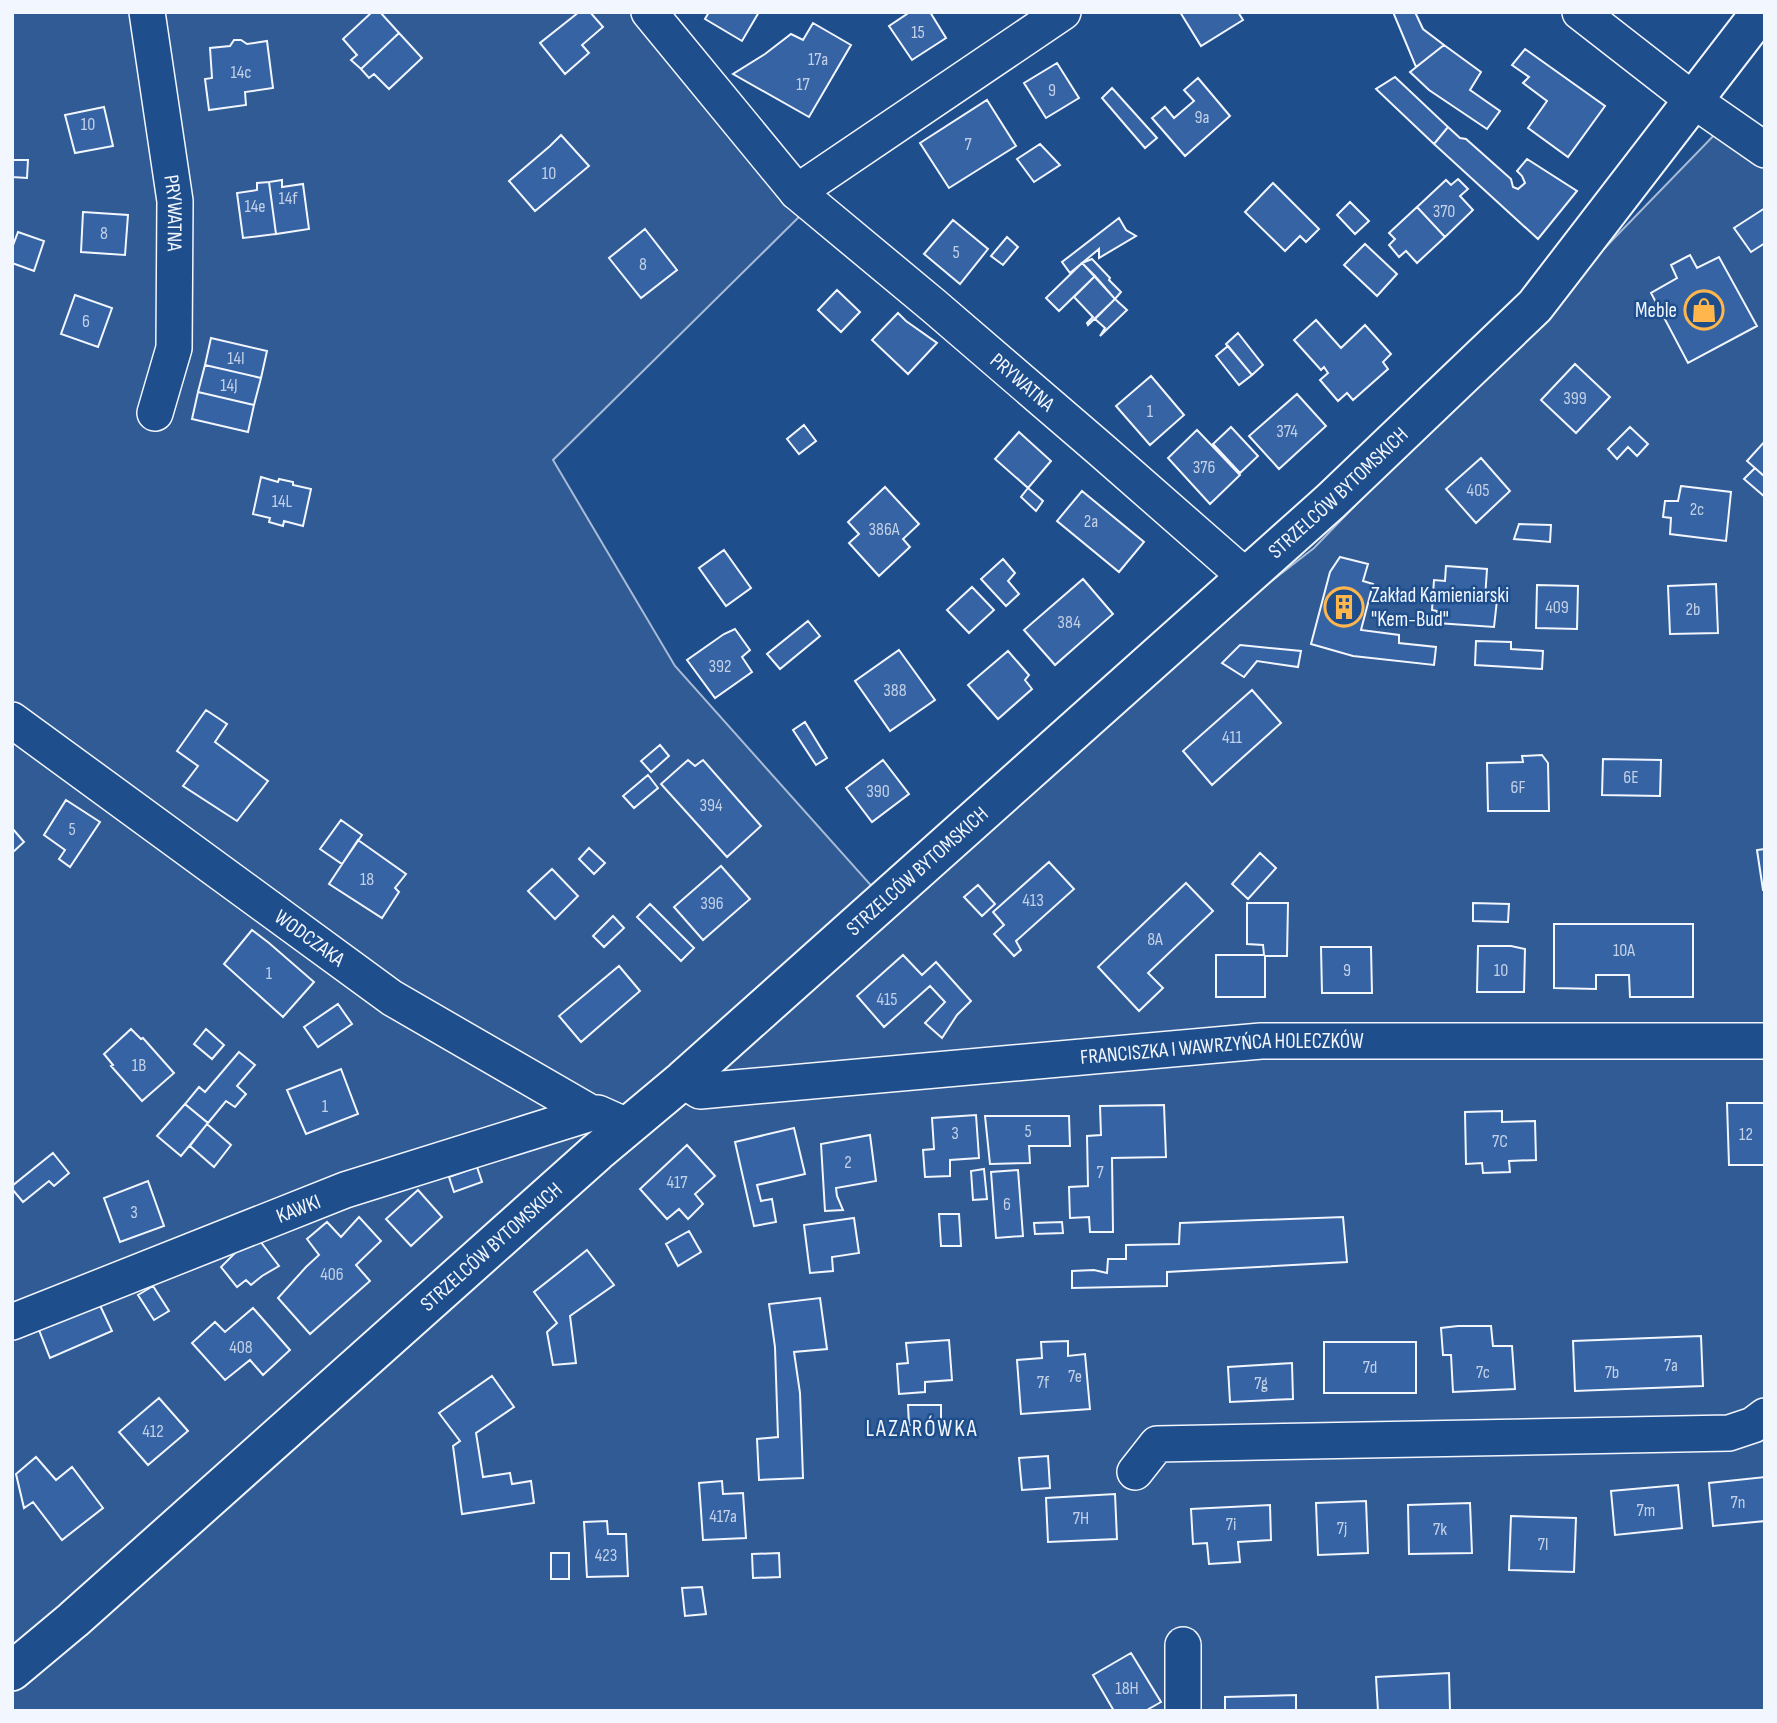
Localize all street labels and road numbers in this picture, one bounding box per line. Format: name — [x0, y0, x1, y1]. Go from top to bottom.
street label: PRYWATNA — [159, 173, 187, 252]
street label: PRYWATNA — [985, 348, 1060, 417]
street label: STRZELCÓW BYTOMSKICH — [1263, 422, 1413, 564]
street label: STRZELCÓW BYTOMSKICH — [841, 801, 993, 941]
street label: WODCZAKA — [270, 904, 351, 972]
street label: FRANCISZKA I WAWRZYŃCA HOLECZKÓW — [1079, 1028, 1364, 1070]
street label: STRZELCÓW BYTOMSKICH — [415, 1177, 567, 1316]
street label: KAWKI — [273, 1189, 324, 1228]

